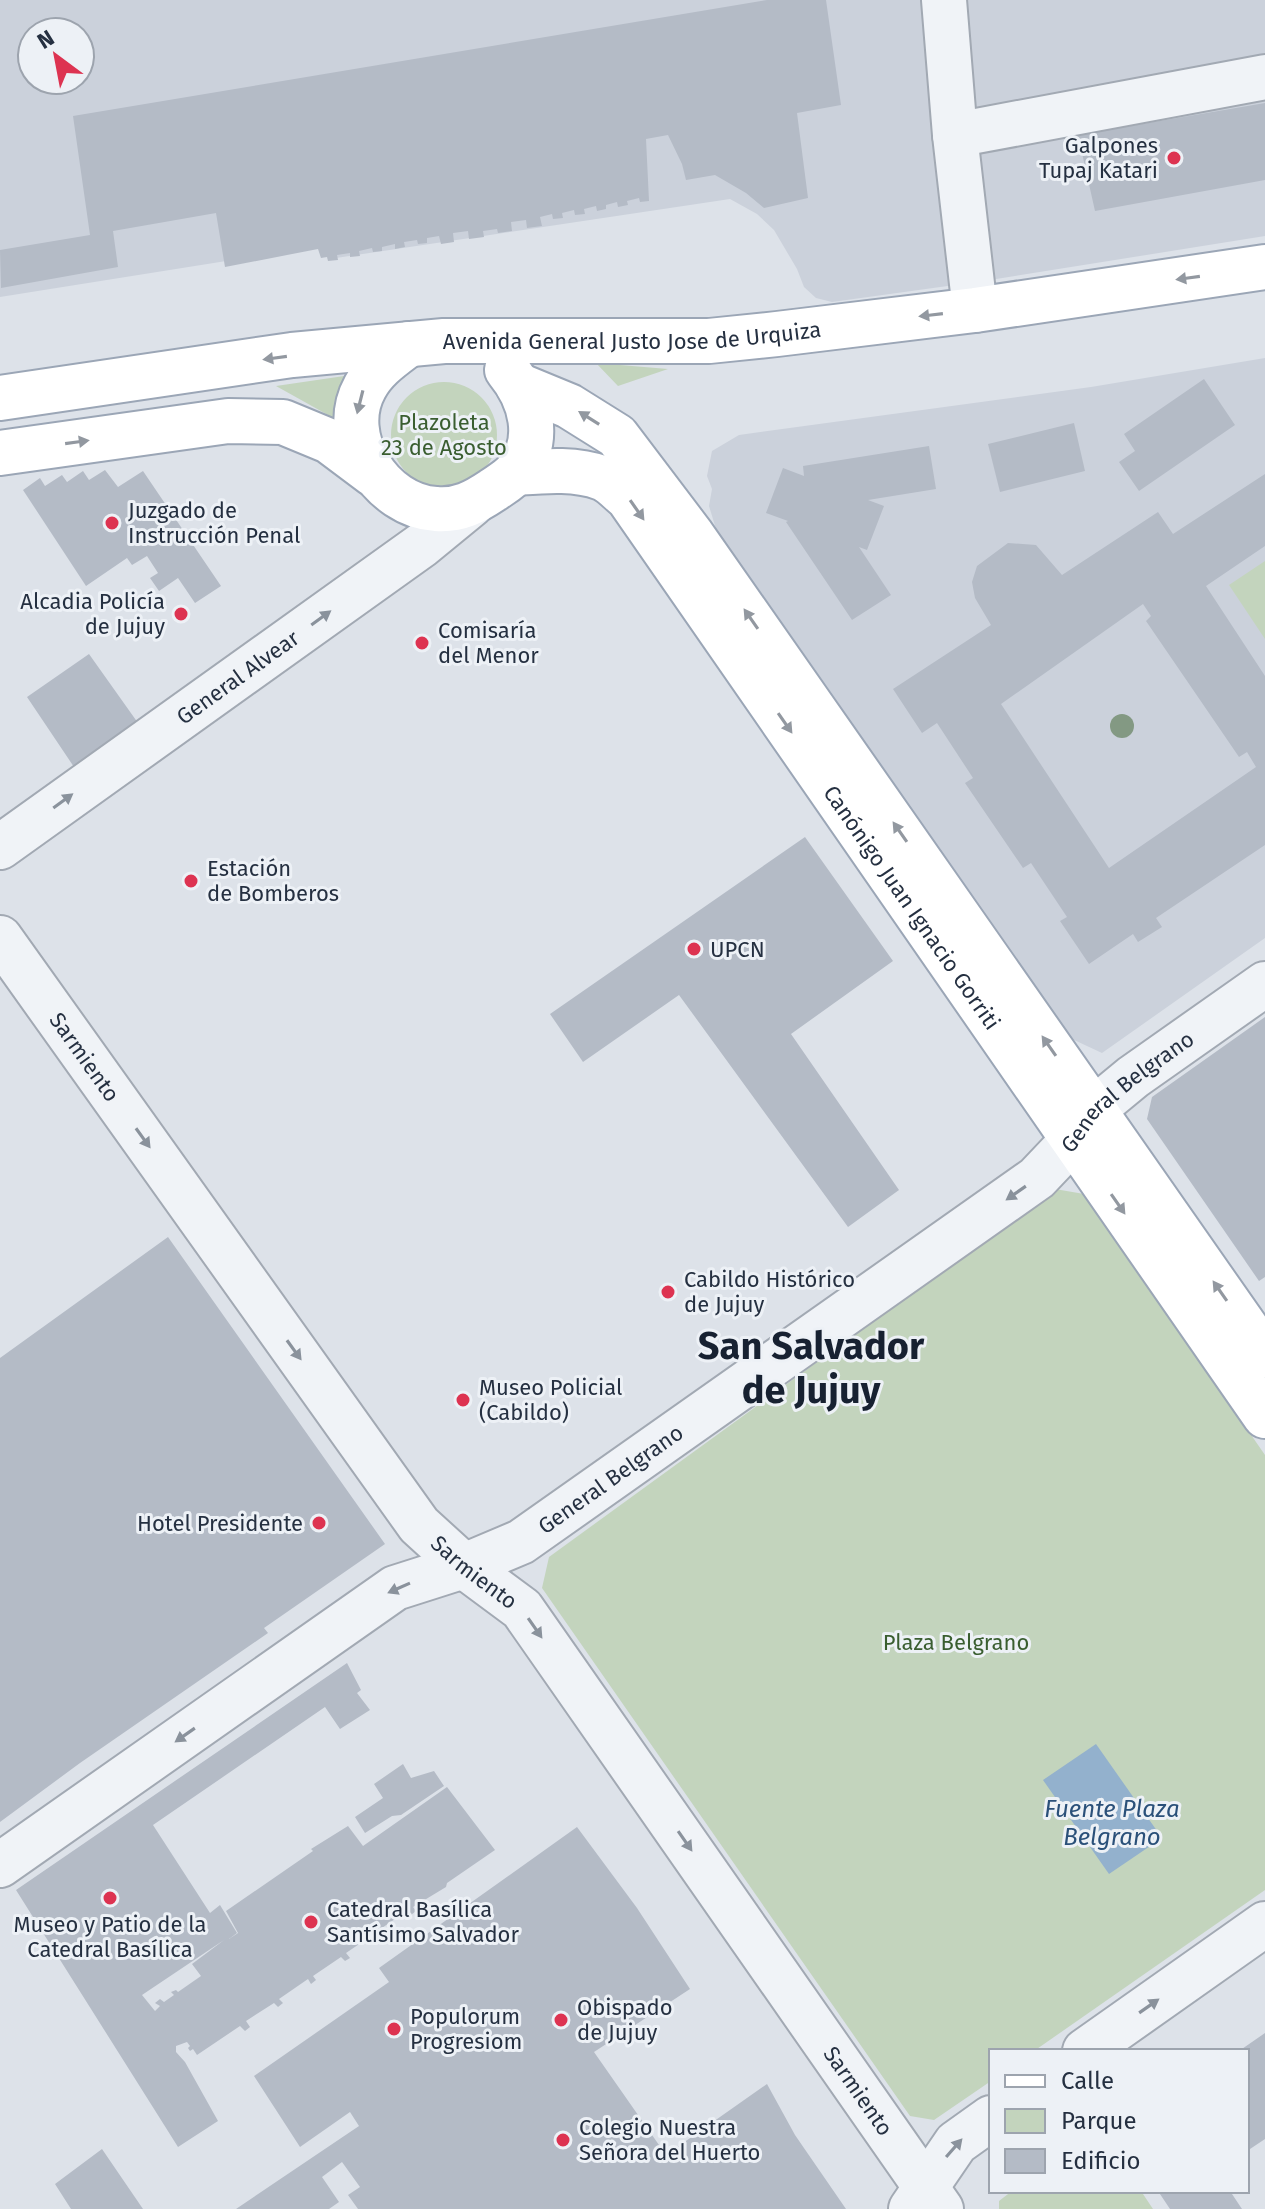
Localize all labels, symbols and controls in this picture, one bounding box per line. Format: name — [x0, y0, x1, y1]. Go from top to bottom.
north arrow — [16, 16, 96, 96]
text: N — [32, 24, 59, 55]
place label: Galpones Tupaj Katari — [1039, 132, 1158, 184]
marker: Galpones Tupaj Katari — [1165, 149, 1183, 167]
one-way arrow — [1175, 272, 1200, 285]
one-way arrow — [918, 309, 943, 322]
street label: Avenida General Justo Jose de Urquiza — [443, 316, 823, 355]
one-way arrow — [263, 352, 288, 365]
one-way arrow — [354, 390, 366, 415]
park label: Plazoleta 23 de Agosto — [381, 409, 507, 461]
one-way arrow — [579, 411, 600, 426]
one-way arrow — [65, 435, 90, 448]
place label: Juzgado de Instrucción Penal — [128, 497, 300, 549]
one-way arrow — [629, 499, 644, 520]
marker: Juzgado de Instrucción Penal — [103, 514, 121, 532]
place label: Alcadia Policía de Jujuy — [20, 588, 165, 640]
marker: Alcadia Policía de Jujuy — [172, 605, 190, 623]
one-way arrow — [744, 609, 759, 630]
one-way arrow — [310, 610, 331, 626]
place label: Comisaría del Menor — [438, 617, 539, 669]
street label: General Alvear — [171, 624, 305, 730]
marker: Comisaría del Menor — [413, 634, 431, 652]
one-way arrow — [777, 713, 792, 734]
street label: Canónigo Juan Ignacio Gorriti — [817, 780, 1006, 1035]
one-way arrow — [53, 794, 74, 809]
one-way arrow — [893, 822, 908, 843]
place label: Estación de Bomberos — [207, 855, 339, 907]
marker: Estación de Bomberos — [182, 872, 200, 890]
place label: UPCN — [710, 936, 765, 963]
marker: UPCN — [685, 940, 703, 958]
street label: Sarmiento — [44, 1007, 125, 1107]
street label: General Belgrano — [1055, 1025, 1199, 1158]
one-way arrow — [1042, 1035, 1057, 1056]
one-way arrow — [135, 1127, 151, 1149]
one-way arrow — [1005, 1185, 1026, 1200]
one-way arrow — [1110, 1194, 1125, 1215]
place label: Cabildo Histórico de Jujuy — [684, 1266, 855, 1318]
one-way arrow — [1213, 1281, 1228, 1302]
marker: Cabildo Histórico de Jujuy — [659, 1283, 677, 1301]
district label: San Salvador de Jujuy — [698, 1323, 925, 1413]
one-way arrow — [286, 1339, 301, 1360]
place label: Museo Policial (Cabildo) — [479, 1374, 622, 1426]
marker: Museo Policial (Cabildo) — [454, 1391, 472, 1409]
street label: General Belgrano — [533, 1419, 688, 1540]
place label: Hotel Presidente — [137, 1510, 303, 1537]
marker: Hotel Presidente — [310, 1514, 328, 1532]
street label: Sarmiento — [425, 1530, 523, 1615]
one-way arrow — [388, 1582, 411, 1595]
one-way arrow — [527, 1618, 542, 1639]
park label: Plaza Belgrano — [883, 1629, 1029, 1656]
one-way arrow — [175, 1727, 196, 1742]
water label: Fuente Plaza Belgrano — [1044, 1795, 1180, 1851]
one-way arrow — [677, 1831, 692, 1852]
marker: Museo y Patio de la Catedral Basílica — [101, 1889, 119, 1907]
place label: Catedral Basílica Santísimo Salvador — [327, 1896, 519, 1948]
place label: Museo y Patio de la Catedral Basílica — [13, 1911, 207, 1963]
marker: Catedral Basílica Santísimo Salvador — [302, 1913, 320, 1931]
place label: Obispado de Jujuy — [577, 1994, 673, 2046]
one-way arrow — [1138, 1998, 1160, 2014]
place label: Populorum Progresiom — [410, 2003, 522, 2055]
marker: Obispado de Jujuy — [552, 2011, 570, 2029]
marker: Populorum Progresiom — [385, 2020, 403, 2038]
street label: Sarmiento — [818, 2041, 899, 2141]
legend — [989, 2049, 1249, 2193]
text: Calle — [1061, 2067, 1114, 2095]
text: Parque — [1061, 2107, 1137, 2135]
place label: Colegio Nuestra Señora del Huerto — [579, 2114, 760, 2166]
marker: Colegio Nuestra Señora del Huerto — [554, 2131, 572, 2149]
one-way arrow — [945, 2138, 962, 2158]
text: Edificio — [1061, 2147, 1141, 2175]

